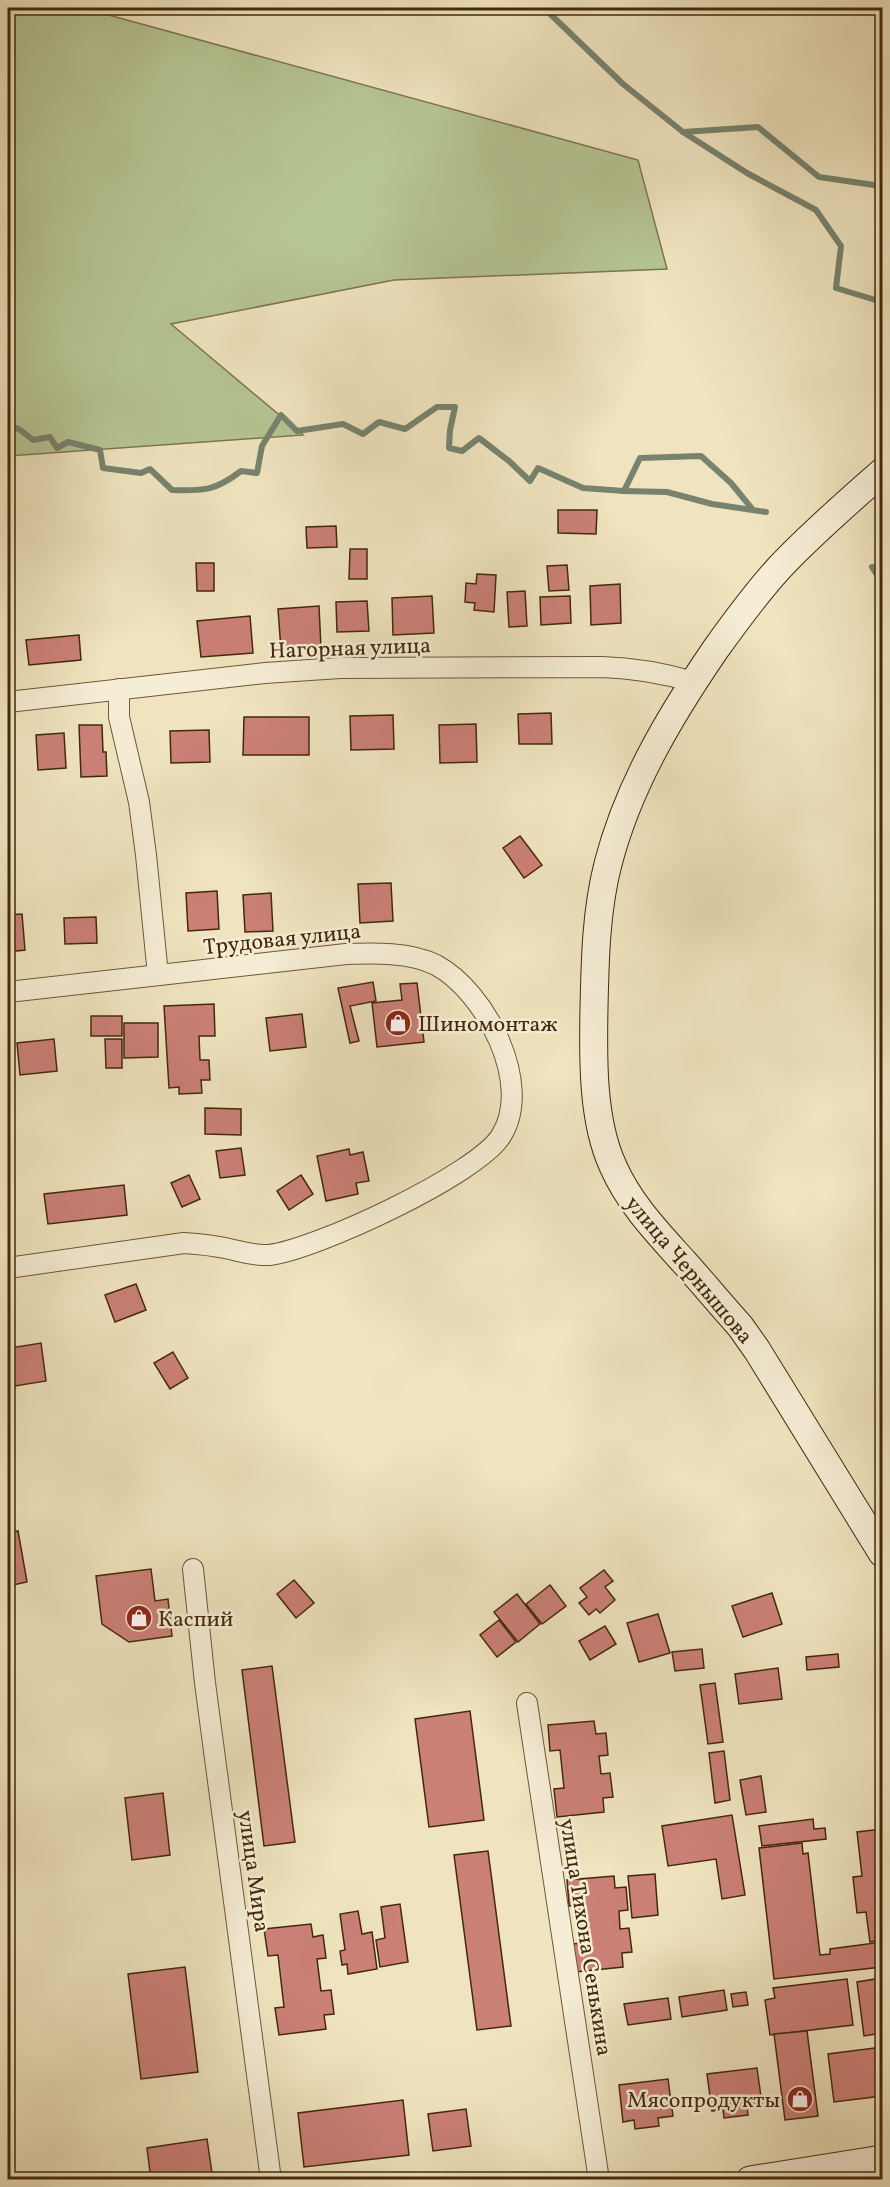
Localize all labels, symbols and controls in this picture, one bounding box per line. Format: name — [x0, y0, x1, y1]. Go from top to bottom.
street label: Нагорная улица — [269, 631, 432, 668]
street label: Трудовая улица — [202, 917, 363, 964]
shop icon: Шиномонтаж — [383, 1008, 413, 1038]
place label: Шиномонтаж — [418, 1010, 558, 1041]
street label: улица Чернышова — [617, 1190, 759, 1351]
shop icon: Каспий — [124, 1603, 154, 1633]
place label: Каспий — [158, 1605, 233, 1636]
street label: улица Мира — [229, 1808, 276, 1934]
street label: улица Тихона Сенькина — [550, 1816, 619, 2058]
shop icon: Мясопродукты — [785, 2084, 815, 2114]
place label: Мясопродукты — [627, 2086, 780, 2117]

